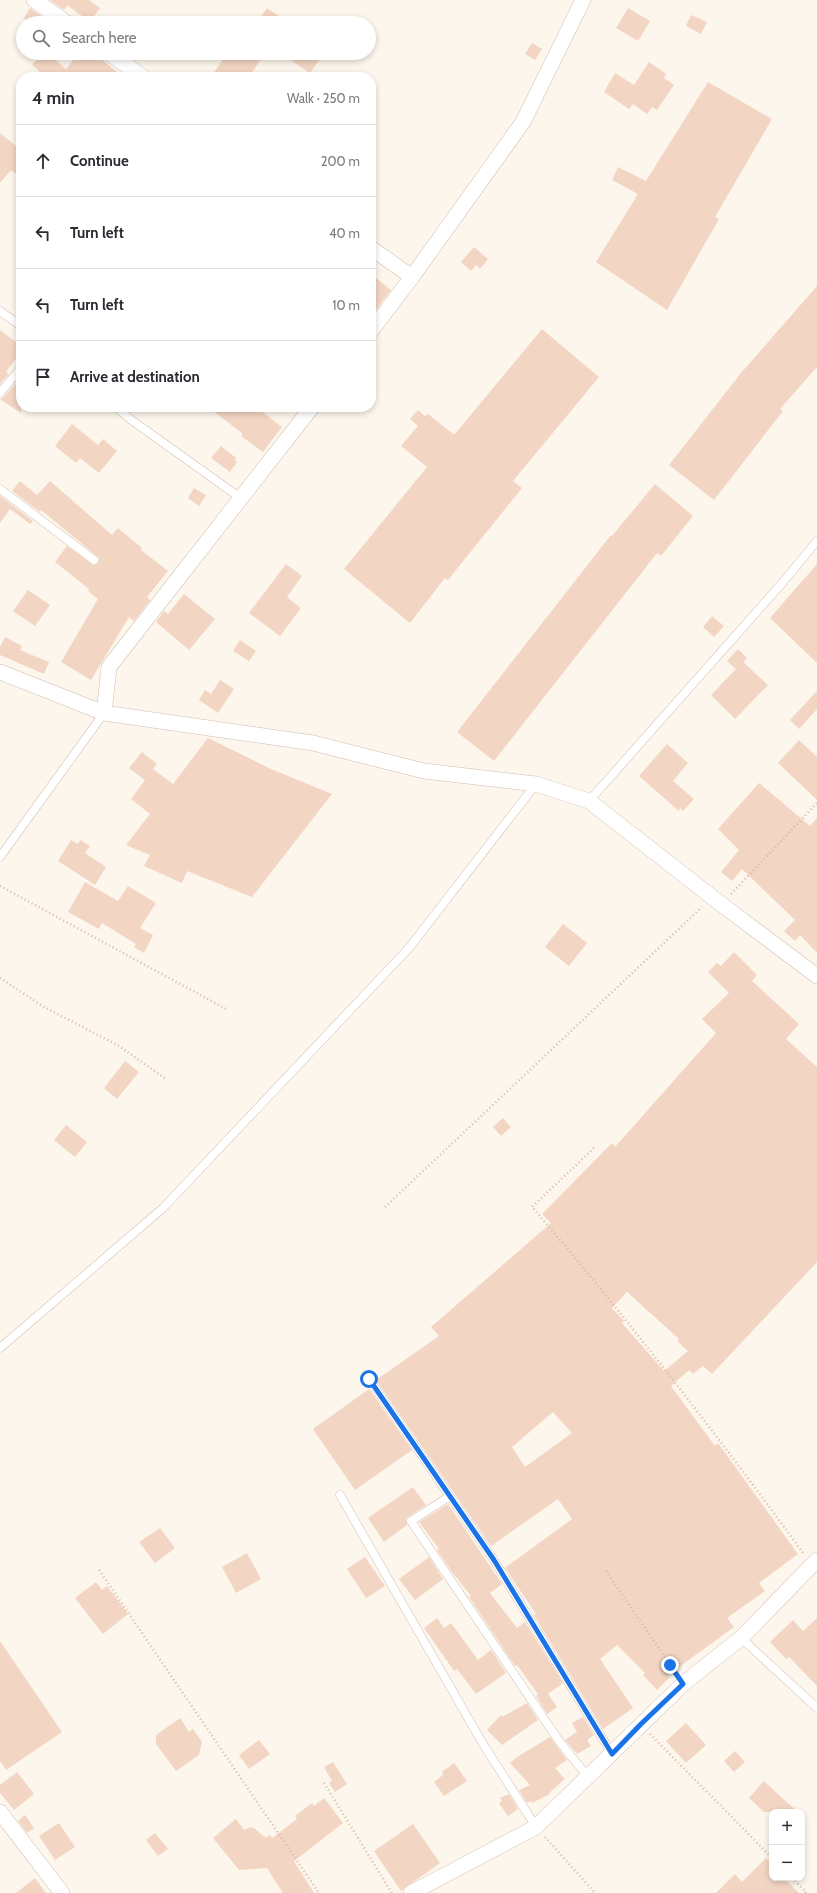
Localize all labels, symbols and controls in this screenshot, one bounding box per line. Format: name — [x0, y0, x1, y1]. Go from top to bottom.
search box — [16, 16, 376, 60]
icon: search — [30, 27, 52, 49]
text: Search here — [62, 29, 137, 47]
text: 4 min — [32, 88, 75, 108]
text: Walk · 250 m — [287, 90, 360, 106]
icon: ahead — [32, 150, 54, 172]
text: Continue — [70, 152, 129, 170]
text: 200 m — [321, 153, 360, 169]
icon: left — [32, 222, 54, 244]
text: Turn left — [70, 224, 124, 242]
text: 40 m — [329, 225, 360, 241]
icon: left — [32, 294, 54, 316]
text: Turn left — [70, 296, 124, 314]
text: 10 m — [332, 297, 360, 313]
icon: arrive — [32, 366, 54, 388]
text: Arrive at destination — [70, 368, 200, 386]
route start — [360, 1370, 378, 1388]
route end — [661, 1656, 679, 1674]
map controls — [769, 1809, 805, 1881]
button: + — [769, 1809, 805, 1845]
button: − — [769, 1845, 805, 1881]

